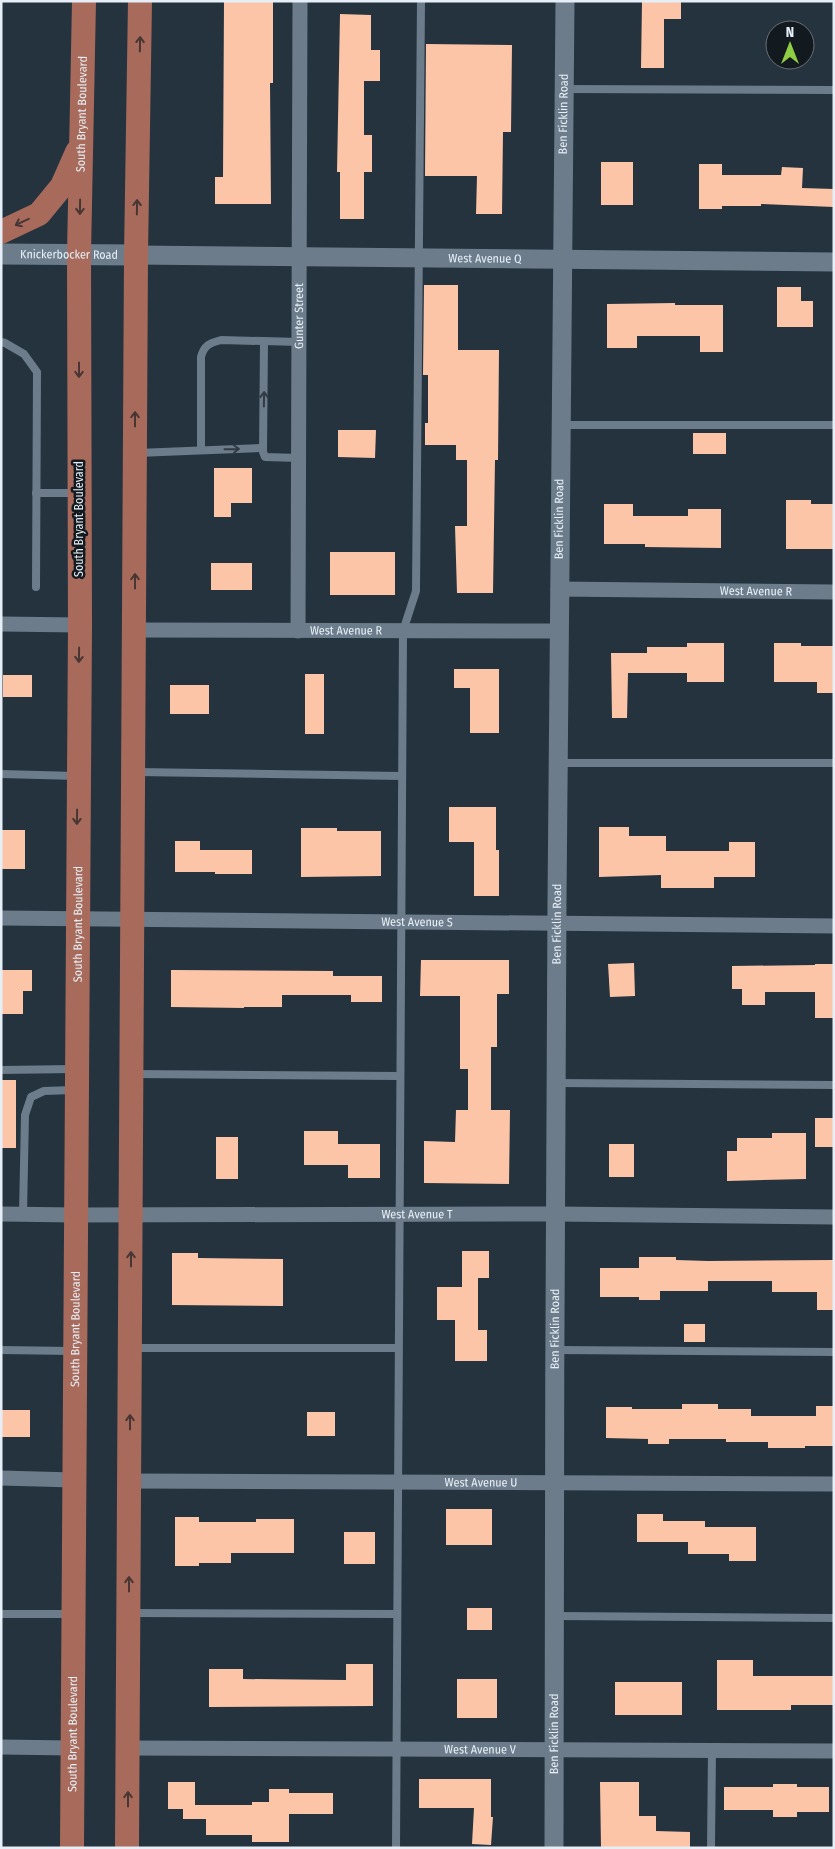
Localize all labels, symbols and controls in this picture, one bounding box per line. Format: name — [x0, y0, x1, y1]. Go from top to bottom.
north arrow — [765, 20, 815, 70]
text: N — [786, 24, 794, 41]
one-way arrow — [135, 36, 145, 52]
street label: South Bryant Boulevard — [74, 56, 90, 172]
street label: Ben Ficklin Road — [556, 74, 571, 154]
one-way arrow — [75, 199, 85, 215]
one-way arrow — [132, 199, 142, 215]
one-way arrow — [15, 218, 30, 227]
street label: Knickerbocker Road — [20, 247, 118, 262]
street label: West Avenue Q — [448, 251, 522, 266]
street label: Gunter Street — [292, 283, 306, 349]
one-way arrow — [74, 362, 84, 378]
one-way arrow — [259, 392, 269, 408]
one-way arrow — [130, 411, 140, 428]
one-way arrow — [223, 444, 239, 454]
street label: South Bryant Boulevard — [72, 461, 86, 577]
street label: Ben Ficklin Road — [552, 479, 566, 559]
one-way arrow — [130, 574, 140, 590]
street label: West Avenue R — [720, 584, 793, 599]
street label: West Avenue R — [310, 623, 383, 638]
one-way arrow — [74, 646, 84, 663]
one-way arrow — [73, 809, 82, 825]
street label: South Bryant Boulevard — [71, 866, 85, 982]
street label: Ben Ficklin Road — [550, 884, 564, 964]
street label: West Avenue S — [381, 915, 453, 929]
street label: West Avenue T — [381, 1207, 453, 1221]
one-way arrow — [126, 1251, 136, 1268]
street label: South Bryant Boulevard — [68, 1271, 83, 1387]
street label: Ben Ficklin Road — [548, 1289, 562, 1369]
one-way arrow — [125, 1414, 135, 1430]
street label: West Avenue U — [445, 1475, 517, 1490]
one-way arrow — [124, 1576, 134, 1592]
street label: South Bryant Boulevard — [65, 1676, 80, 1792]
street label: Ben Ficklin Road — [547, 1694, 561, 1774]
street label: West Avenue V — [444, 1742, 517, 1757]
one-way arrow — [123, 1791, 133, 1808]

